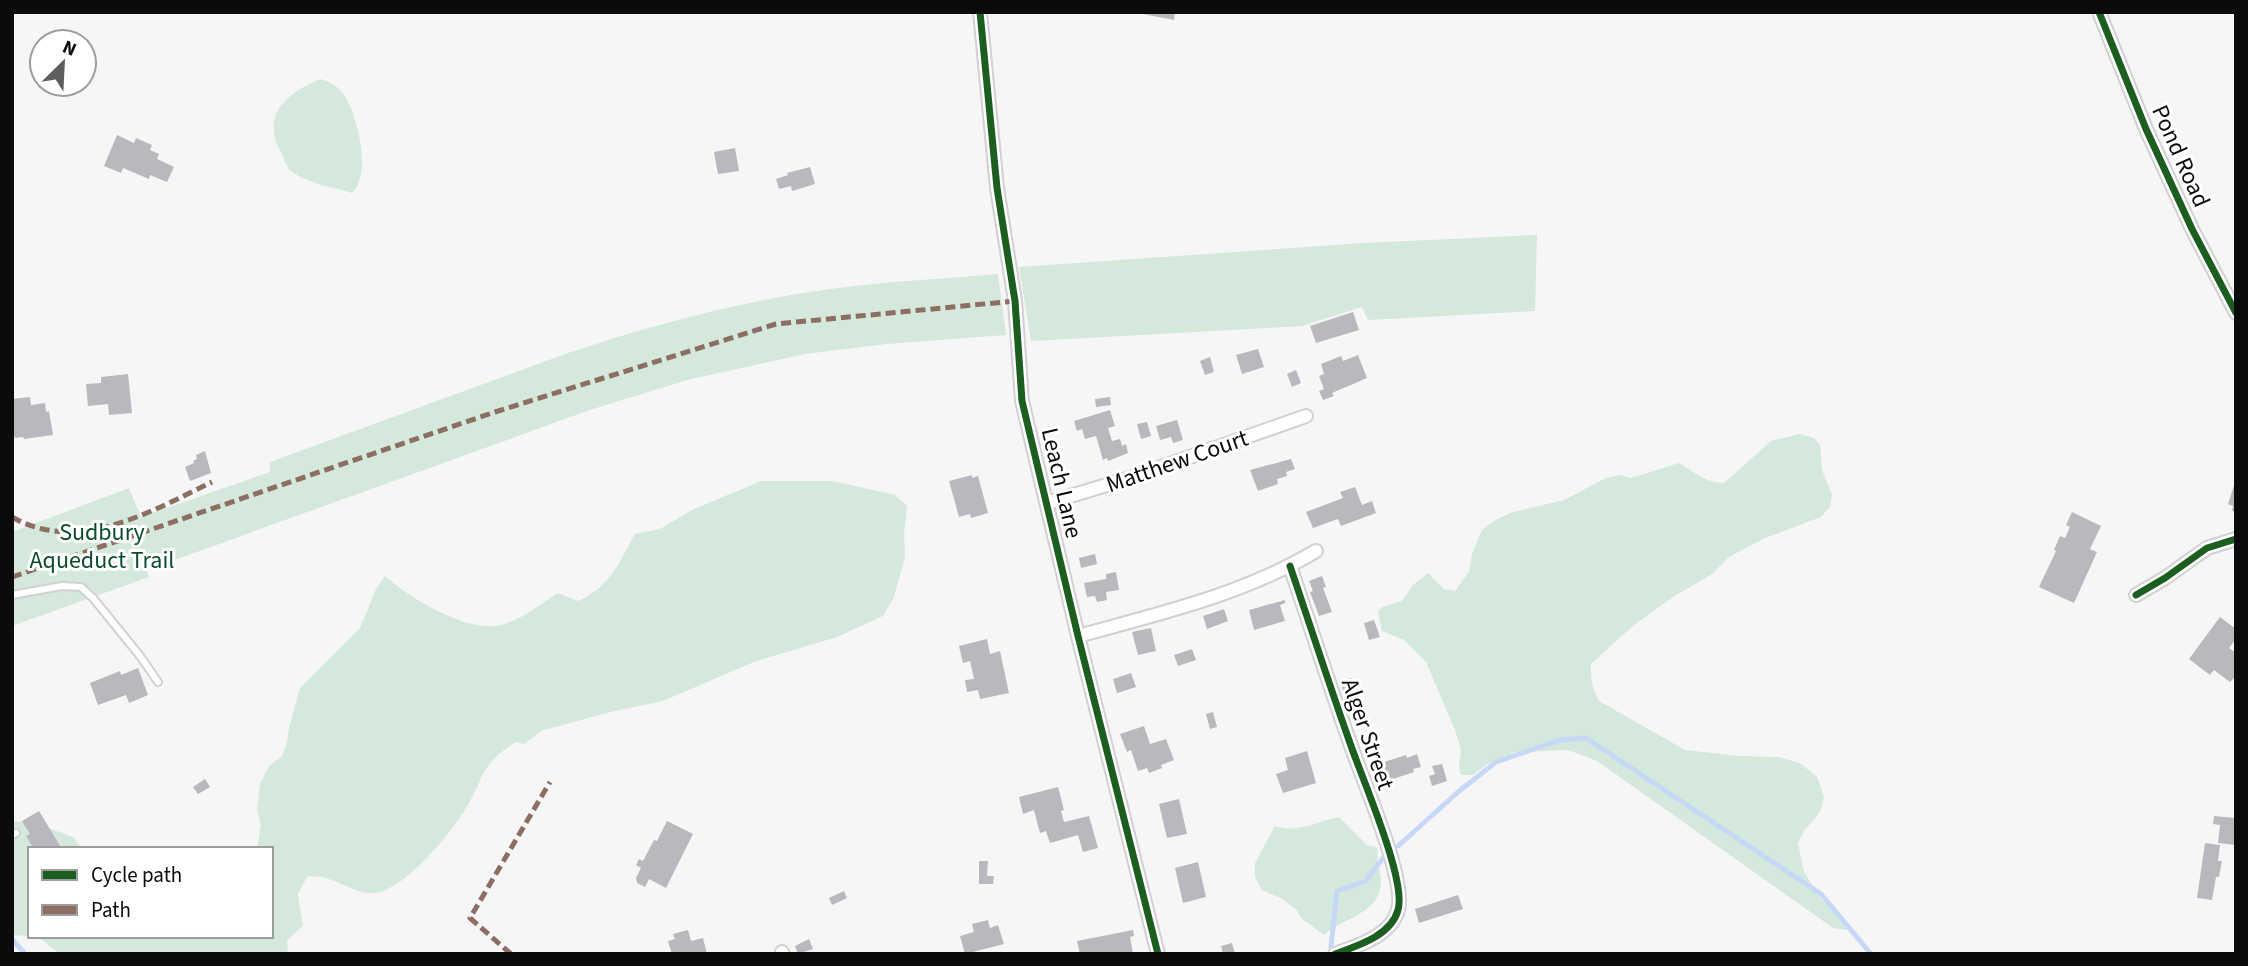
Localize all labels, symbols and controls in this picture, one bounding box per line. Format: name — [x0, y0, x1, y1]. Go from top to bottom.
north arrow — [28, 28, 98, 98]
text: N — [58, 34, 81, 64]
street label: Pond Road — [2142, 99, 2219, 213]
street label: Matthew Court — [1101, 421, 1253, 502]
street label: Leach Lane — [1032, 424, 1091, 542]
park label: Sudbury Aqueduct Trail — [30, 515, 174, 578]
street label: Alger Street — [1332, 674, 1403, 795]
legend — [28, 847, 273, 938]
text: Cycle path — [91, 860, 182, 890]
text: Path — [91, 895, 131, 925]

